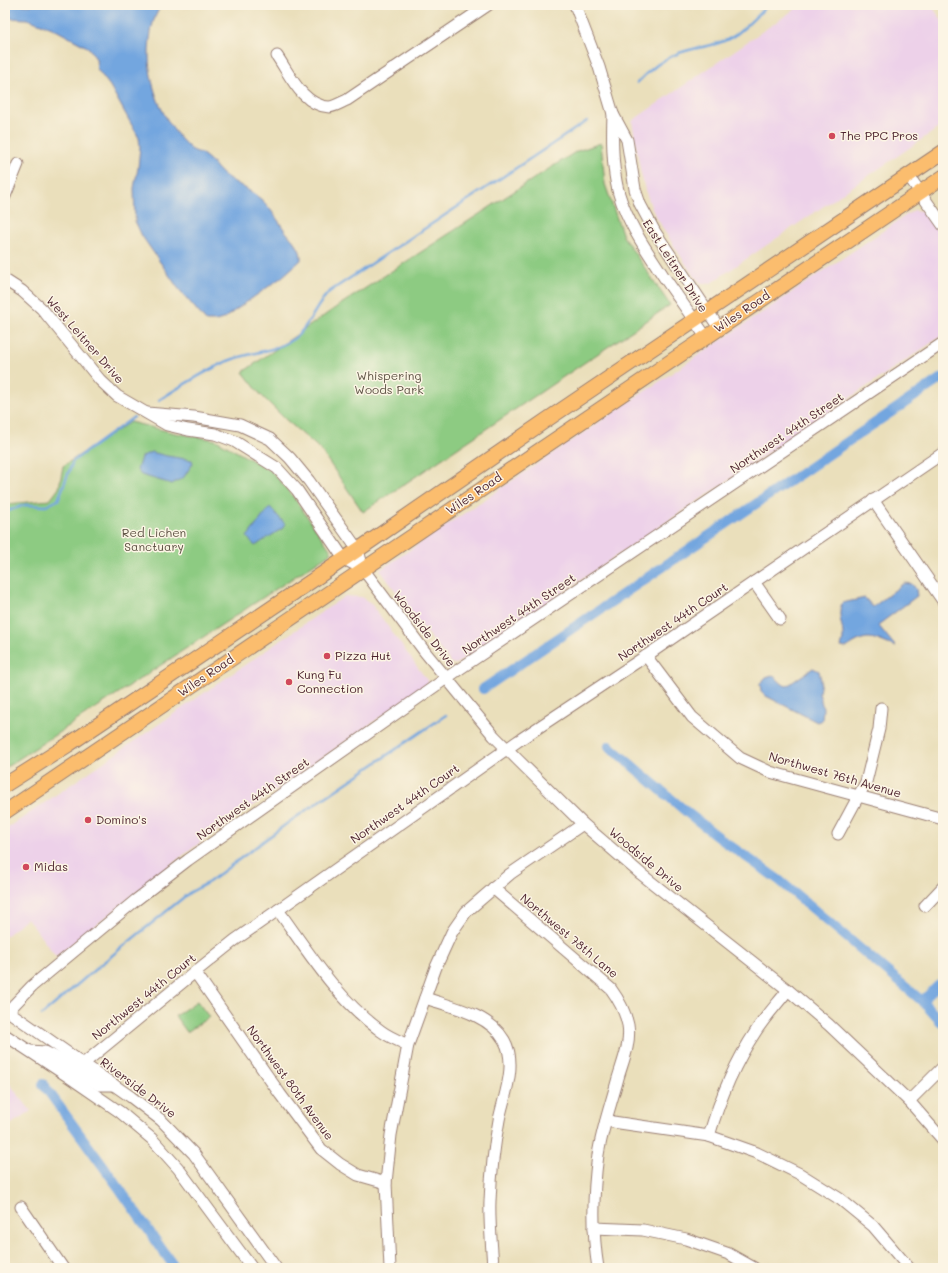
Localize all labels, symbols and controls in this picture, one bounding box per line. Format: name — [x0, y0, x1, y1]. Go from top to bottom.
place label: The PPC Pros — [840, 127, 918, 143]
marker: The PPC Pros — [827, 131, 837, 141]
street label: East Leitner Drive — [640, 216, 712, 315]
street label: Wiles Road — [710, 286, 773, 336]
street label: West Leitner Drive — [43, 292, 128, 387]
park label: Whispering Woods Park — [354, 367, 424, 397]
street label: Northwest 44th Street — [726, 388, 846, 476]
street label: Wiles Road — [442, 468, 505, 518]
park label: Red Lichen Sanctuary — [122, 524, 186, 554]
street label: Northwest 44th Street — [458, 569, 578, 657]
street label: Northwest 44th Court — [614, 578, 730, 664]
street label: Woodside Drive — [390, 587, 460, 670]
place label: Pizza Hut — [335, 647, 391, 663]
street label: Wiles Road — [174, 650, 237, 700]
marker: Pizza Hut — [322, 651, 332, 661]
place label: Kung Fu Connection — [297, 666, 363, 696]
marker: Kung Fu Connection — [284, 677, 294, 687]
street label: Northwest 76th Avenue — [767, 747, 903, 801]
street label: Northwest 44th Street — [193, 753, 312, 843]
street label: Northwest 44th Court — [347, 760, 462, 847]
place label: Domino's — [96, 811, 147, 827]
marker: Domino's — [83, 815, 93, 825]
street label: Woodside Drive — [606, 823, 687, 895]
place label: Midas — [34, 858, 68, 874]
marker: Midas — [21, 862, 31, 872]
street label: Northwest 78th Lane — [517, 889, 622, 981]
street label: Northwest 44th Court — [88, 949, 199, 1043]
street label: Northwest 80th Avenue — [244, 1022, 338, 1143]
street label: Riverside Drive — [97, 1053, 180, 1121]

